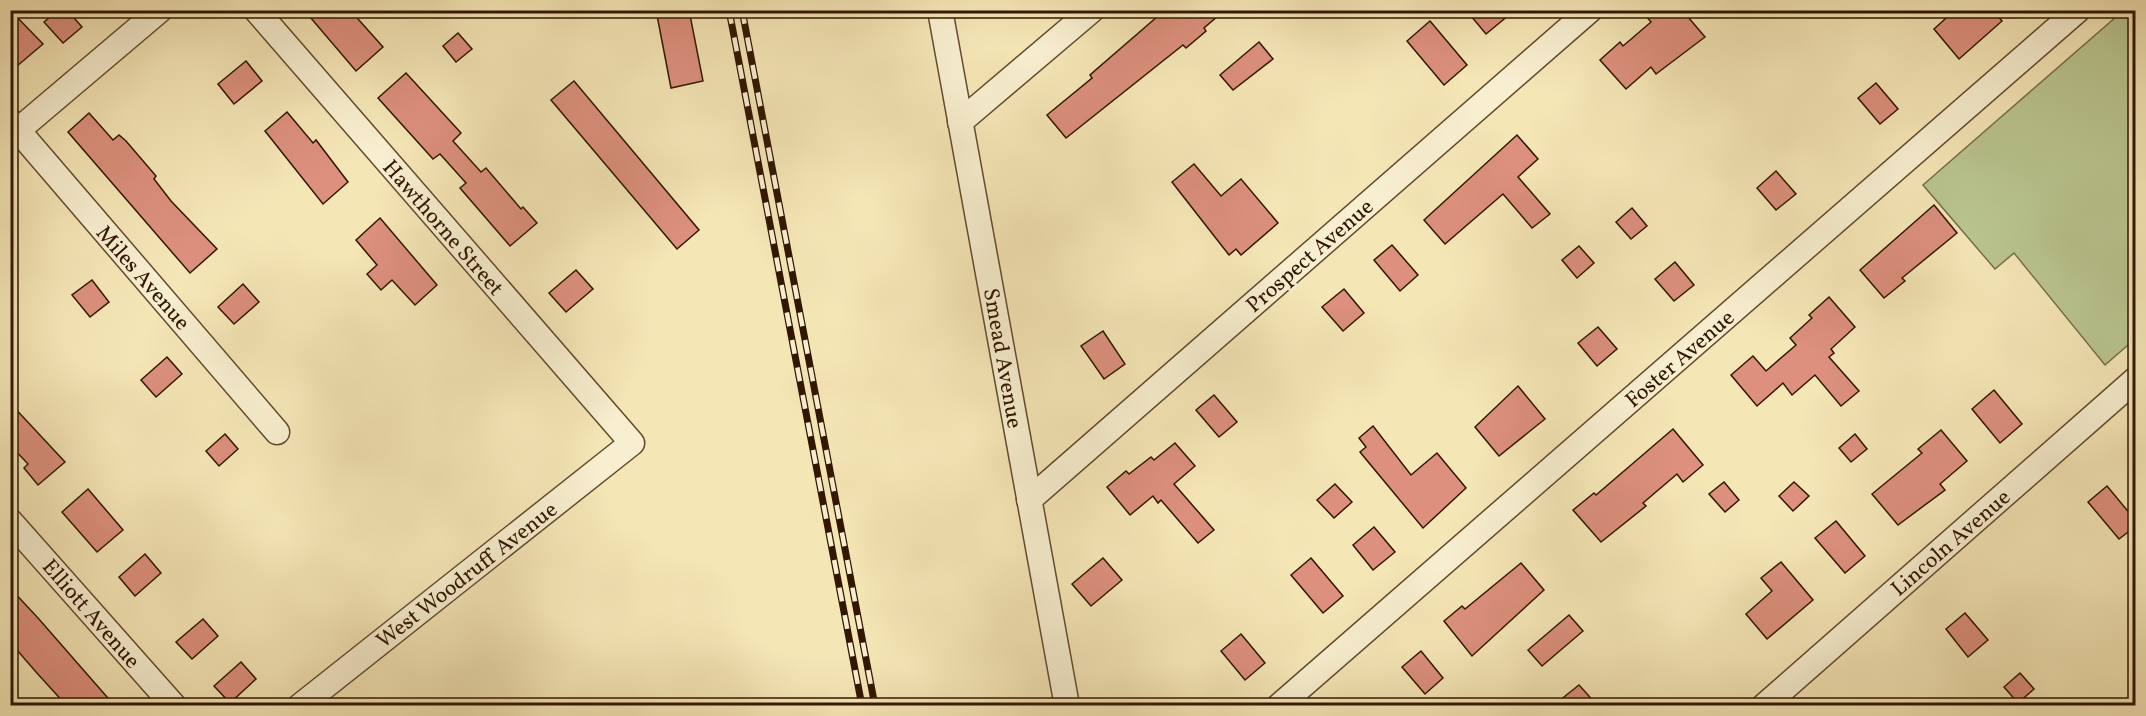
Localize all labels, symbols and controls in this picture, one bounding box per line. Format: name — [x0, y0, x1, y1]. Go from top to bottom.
street label: Hawthorne Street — [374, 154, 510, 304]
street label: Prospect Avenue — [1240, 193, 1381, 321]
street label: Miles Avenue — [88, 219, 196, 338]
street label: Smead Avenue — [974, 286, 1029, 431]
street label: Foster Avenue — [1619, 304, 1742, 416]
street label: Lincoln Avenue — [1885, 483, 2018, 605]
street label: West Woodruff Avenue — [370, 495, 565, 657]
street label: Elliott Avenue — [34, 553, 147, 676]

